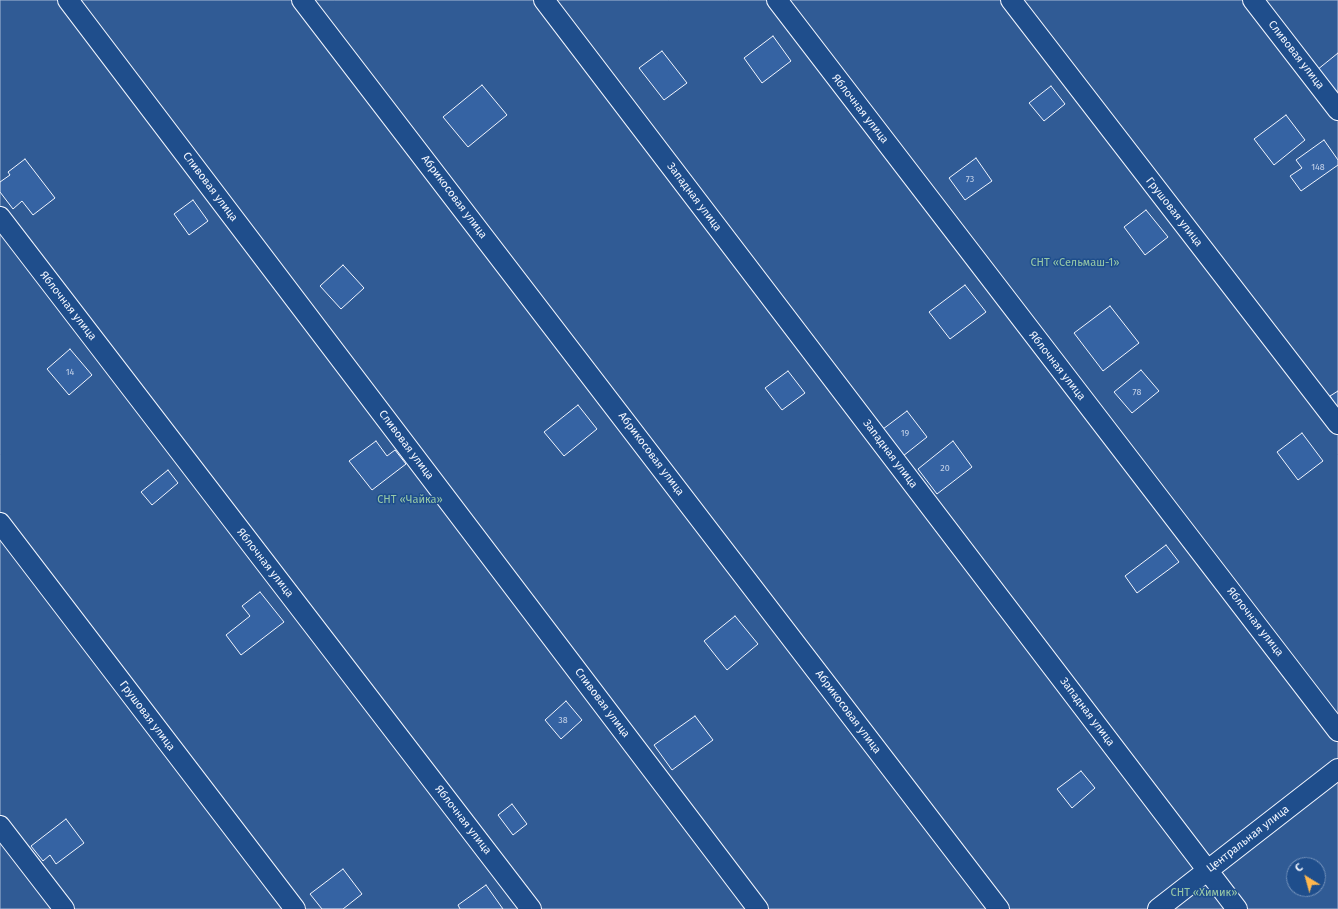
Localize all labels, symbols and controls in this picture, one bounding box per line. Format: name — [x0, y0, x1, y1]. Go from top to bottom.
street label: Сливовая улица — [1265, 18, 1327, 92]
street label: Яблочная улица — [829, 72, 891, 146]
street label: Сливовая улица — [180, 150, 240, 224]
street label: Абрикосовая улица — [418, 153, 490, 241]
street label: Западная улица — [664, 160, 724, 234]
house number: 148 — [1311, 162, 1325, 172]
house number: 73 — [966, 174, 974, 184]
street label: Грушовая улица — [1143, 175, 1205, 249]
park label: СНТ «Сельмаш-1» — [1030, 256, 1120, 270]
street label: Яблочная улица — [37, 269, 99, 343]
street label: Яблочная улица — [1026, 329, 1088, 403]
house number: 14 — [66, 367, 74, 377]
house number: 78 — [1133, 387, 1141, 397]
street label: Сливовая улица — [376, 408, 436, 482]
street label: Абрикосовая улица — [615, 410, 687, 498]
street label: Западная улица — [860, 417, 920, 491]
house number: 19 — [901, 428, 909, 438]
house number: 20 — [940, 463, 950, 473]
park label: СНТ «Чайка» — [377, 493, 443, 507]
street label: Яблочная улица — [234, 526, 296, 600]
street label: Яблочная улица — [1224, 585, 1286, 659]
street label: Сливовая улица — [572, 666, 632, 740]
street label: Абрикосовая улица — [812, 668, 884, 756]
street label: Западная улица — [1057, 675, 1117, 749]
street label: Грушовая улица — [116, 678, 178, 754]
house number: 38 — [558, 715, 568, 725]
street label: Яблочная улица — [432, 783, 494, 857]
street label: Центральная улица — [1204, 803, 1292, 875]
north arrow — [1286, 857, 1326, 897]
text: С — [1293, 861, 1306, 875]
park label: СНТ «Химик» — [1170, 886, 1238, 900]

